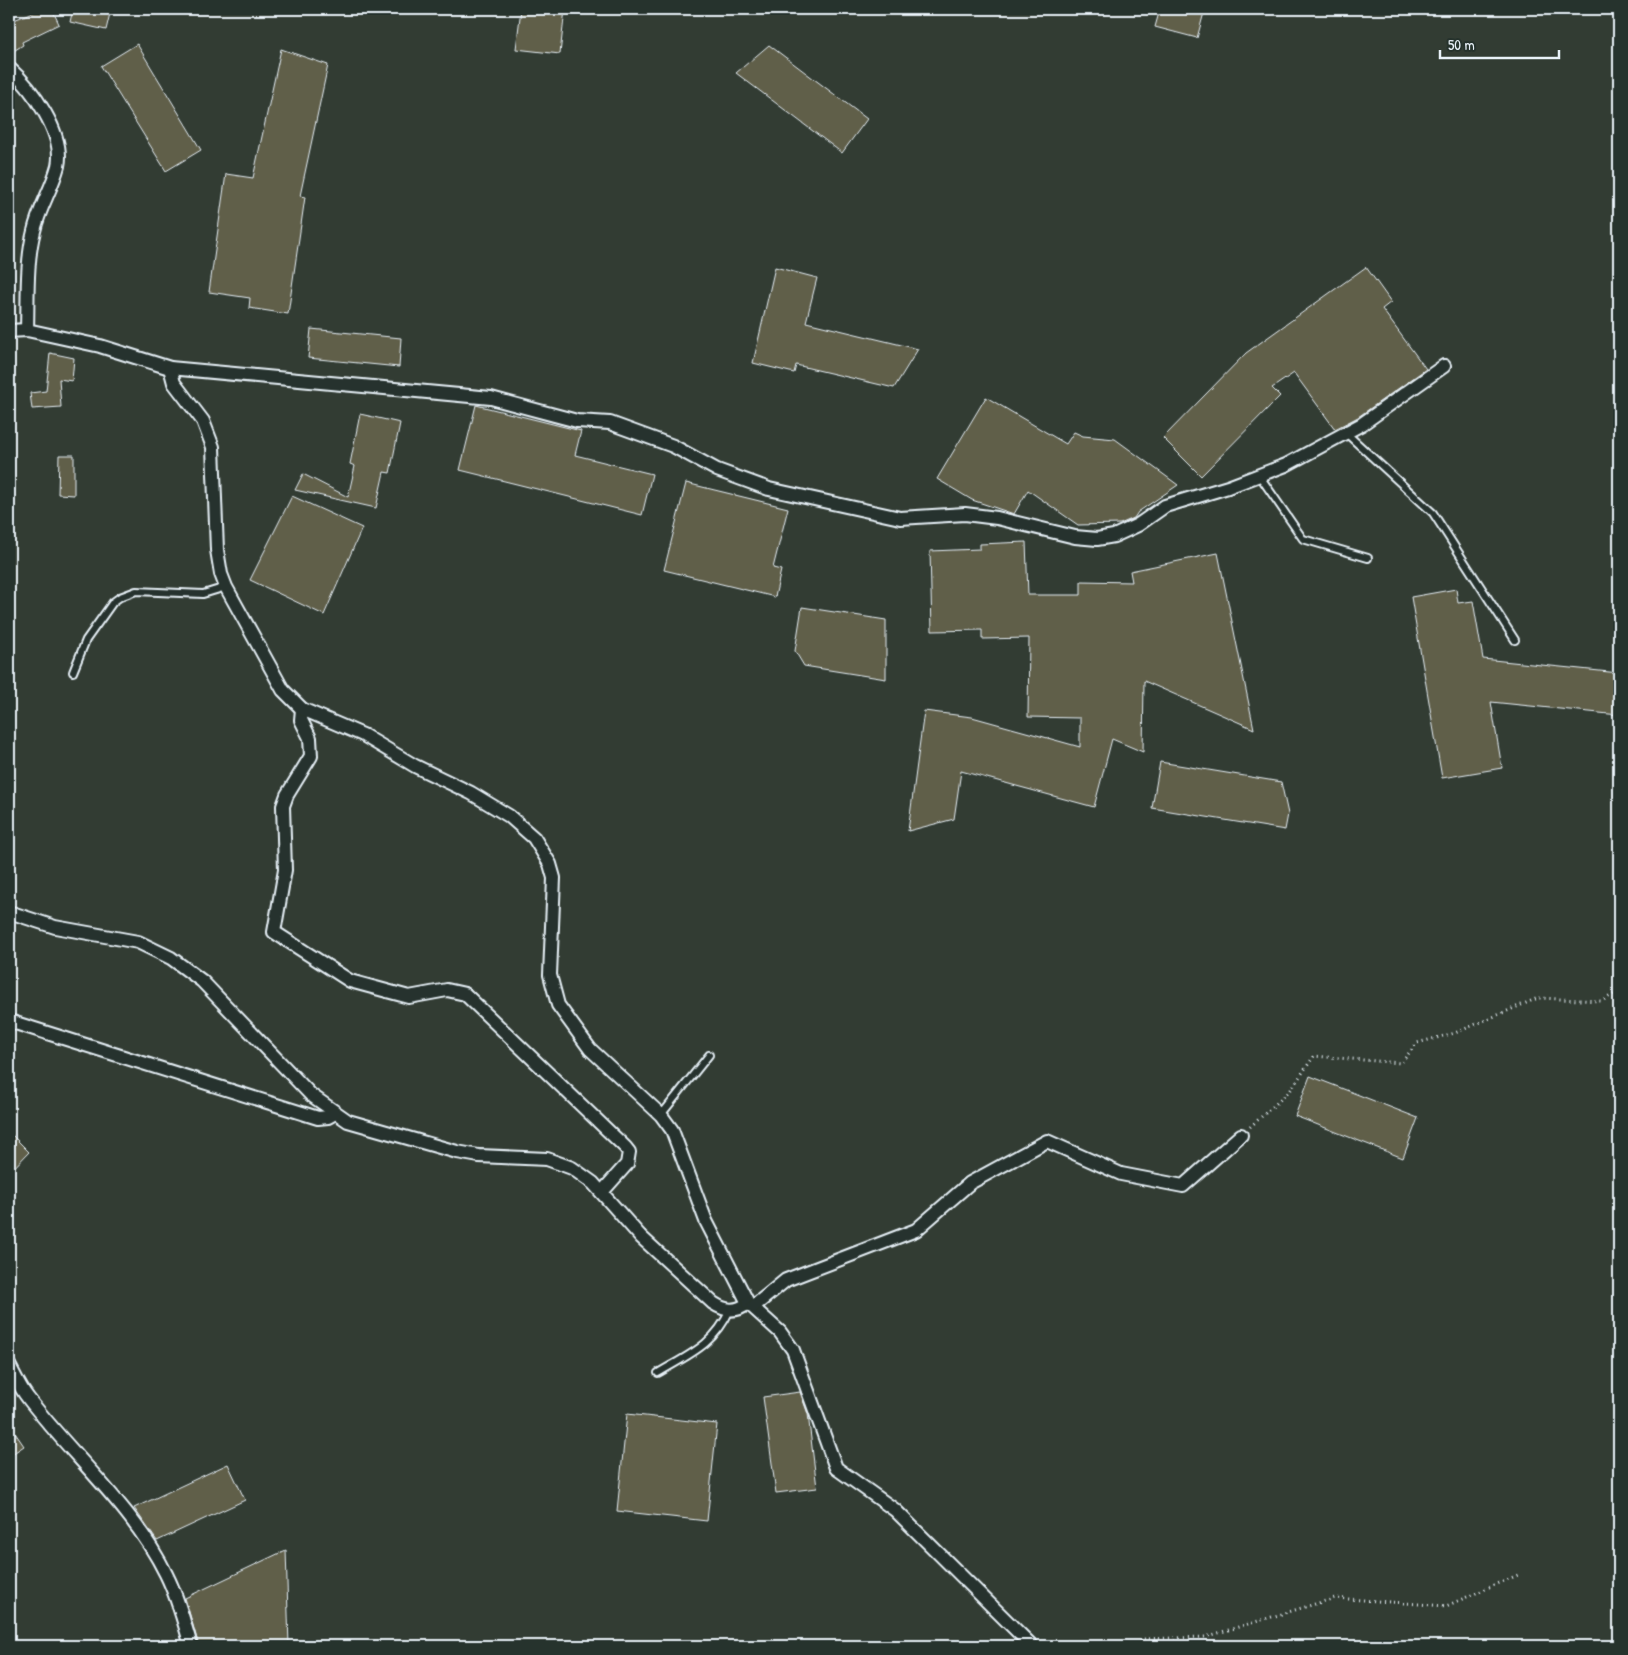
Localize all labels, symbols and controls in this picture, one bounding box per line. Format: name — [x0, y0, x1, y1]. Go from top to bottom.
scale bar — [1440, 28, 1559, 60]
text: 50 m — [1448, 34, 1475, 55]

